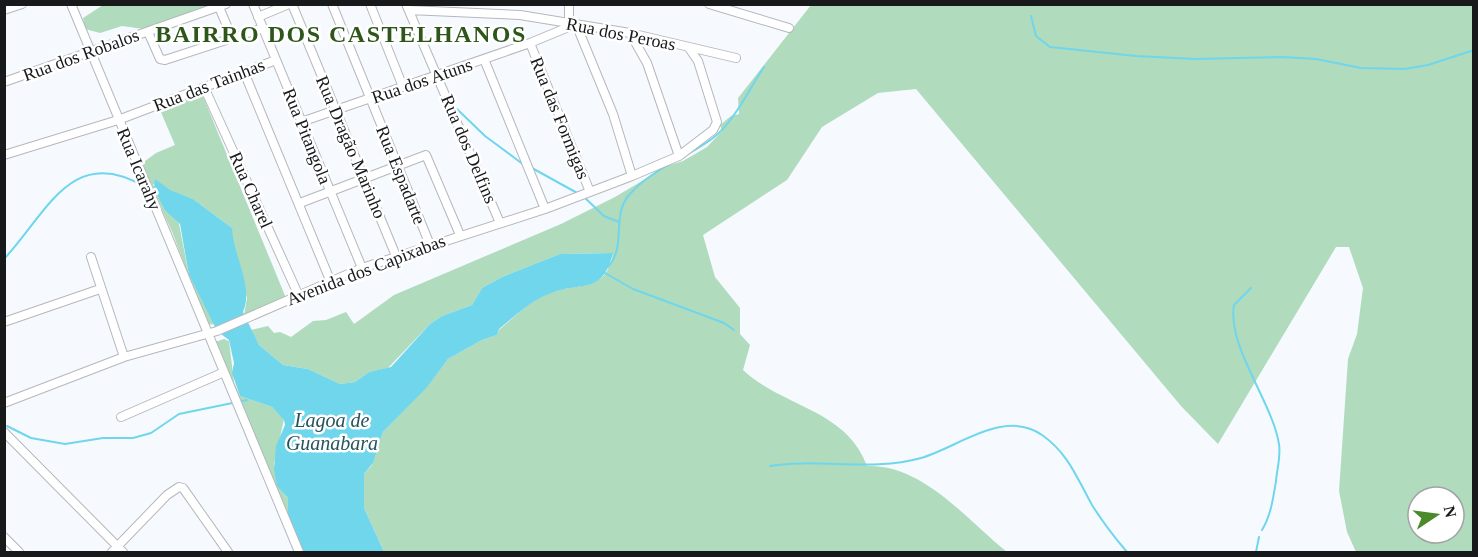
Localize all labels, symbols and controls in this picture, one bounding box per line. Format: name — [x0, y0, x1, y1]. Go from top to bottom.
street label: Rua dos Peroas — [565, 14, 677, 54]
district label: BAIRRO DOS CASTELHANOS — [155, 21, 527, 47]
street label: Rua dos Robalos — [20, 25, 142, 85]
street label: Rua dos Atuns — [369, 54, 475, 108]
street label: Rua das Formigas — [526, 54, 594, 182]
street label: Rua das Tainhas — [151, 55, 267, 115]
street label: Rua Dragão Marinho — [312, 73, 390, 221]
street label: Rua Pitangola — [279, 85, 335, 187]
street label: Rua dos Delfins — [437, 92, 501, 206]
street label: Rua Espadarte — [372, 123, 430, 227]
street label: Rua Icarahy — [113, 125, 165, 213]
street label: Rua Charel — [225, 149, 277, 231]
street label: Avenida dos Capixabas — [284, 230, 448, 310]
water label: Lagoa de Guanabara — [286, 409, 378, 454]
north arrow — [1406, 485, 1466, 545]
text: N — [1441, 504, 1460, 520]

